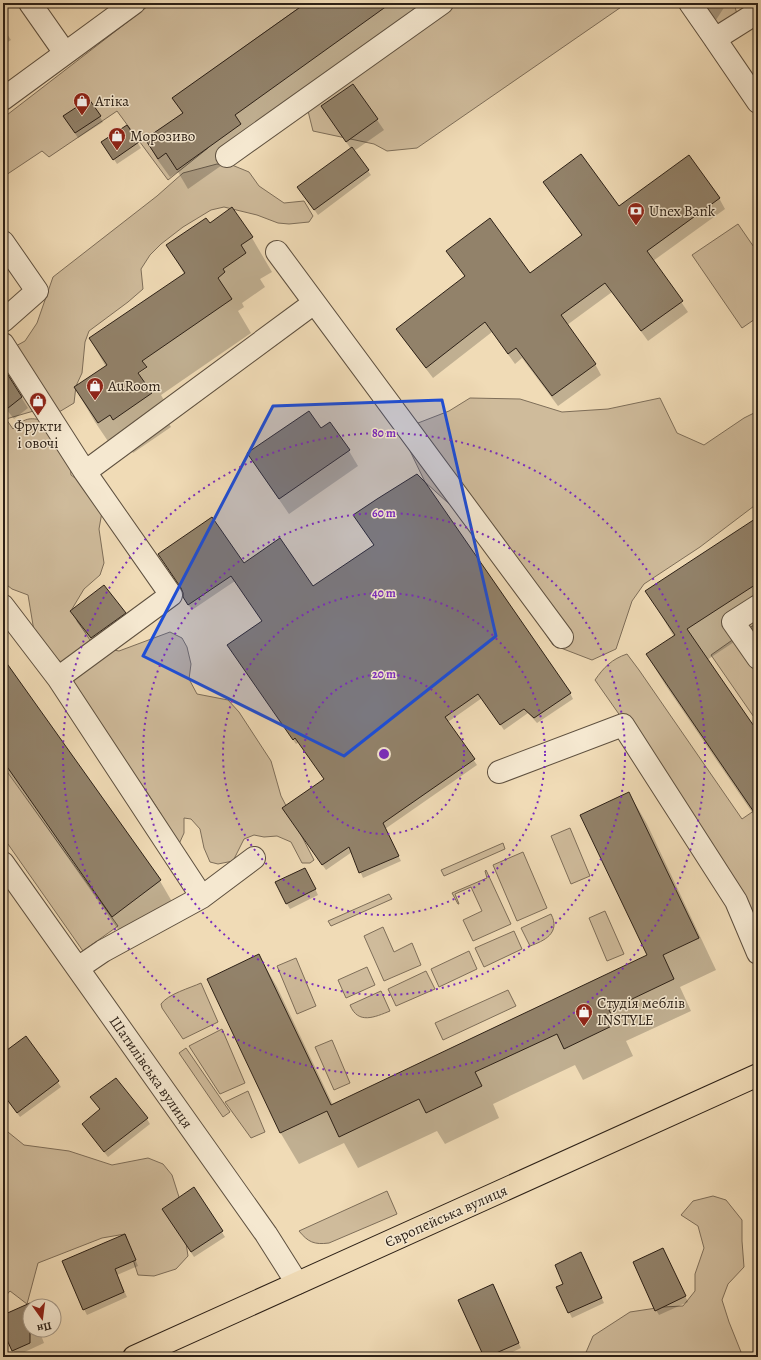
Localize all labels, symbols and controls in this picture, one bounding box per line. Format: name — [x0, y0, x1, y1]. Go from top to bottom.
shop icon: Атіка — [72, 91, 92, 116]
place label: Атіка — [94, 91, 129, 111]
shop icon: Морозиво — [107, 126, 127, 151]
place label: Морозиво — [130, 126, 195, 146]
bank icon: Unex Bank — [626, 201, 646, 226]
place label: Unex Bank — [649, 201, 716, 221]
shop icon: AuRoom — [85, 376, 105, 401]
place label: AuRoom — [107, 376, 161, 396]
shop icon: Фрукти і овочі — [28, 391, 48, 416]
place label: Фрукти і овочі — [14, 416, 62, 453]
text: 80 m — [372, 425, 396, 441]
text: 60 m — [372, 505, 396, 521]
text: 40 m — [372, 585, 396, 601]
text: 20 m — [372, 666, 396, 682]
centre of rings — [377, 747, 391, 761]
place label: Студія меблів INSTYLE — [597, 993, 685, 1030]
shop icon: Студія меблів INSTYLE — [574, 1002, 594, 1027]
street label: Шатилівська вулиця — [105, 1012, 197, 1132]
street label: Європейська вулиця — [382, 1180, 510, 1252]
north arrow — [22, 1298, 62, 1338]
text: Пн — [35, 1318, 53, 1336]

